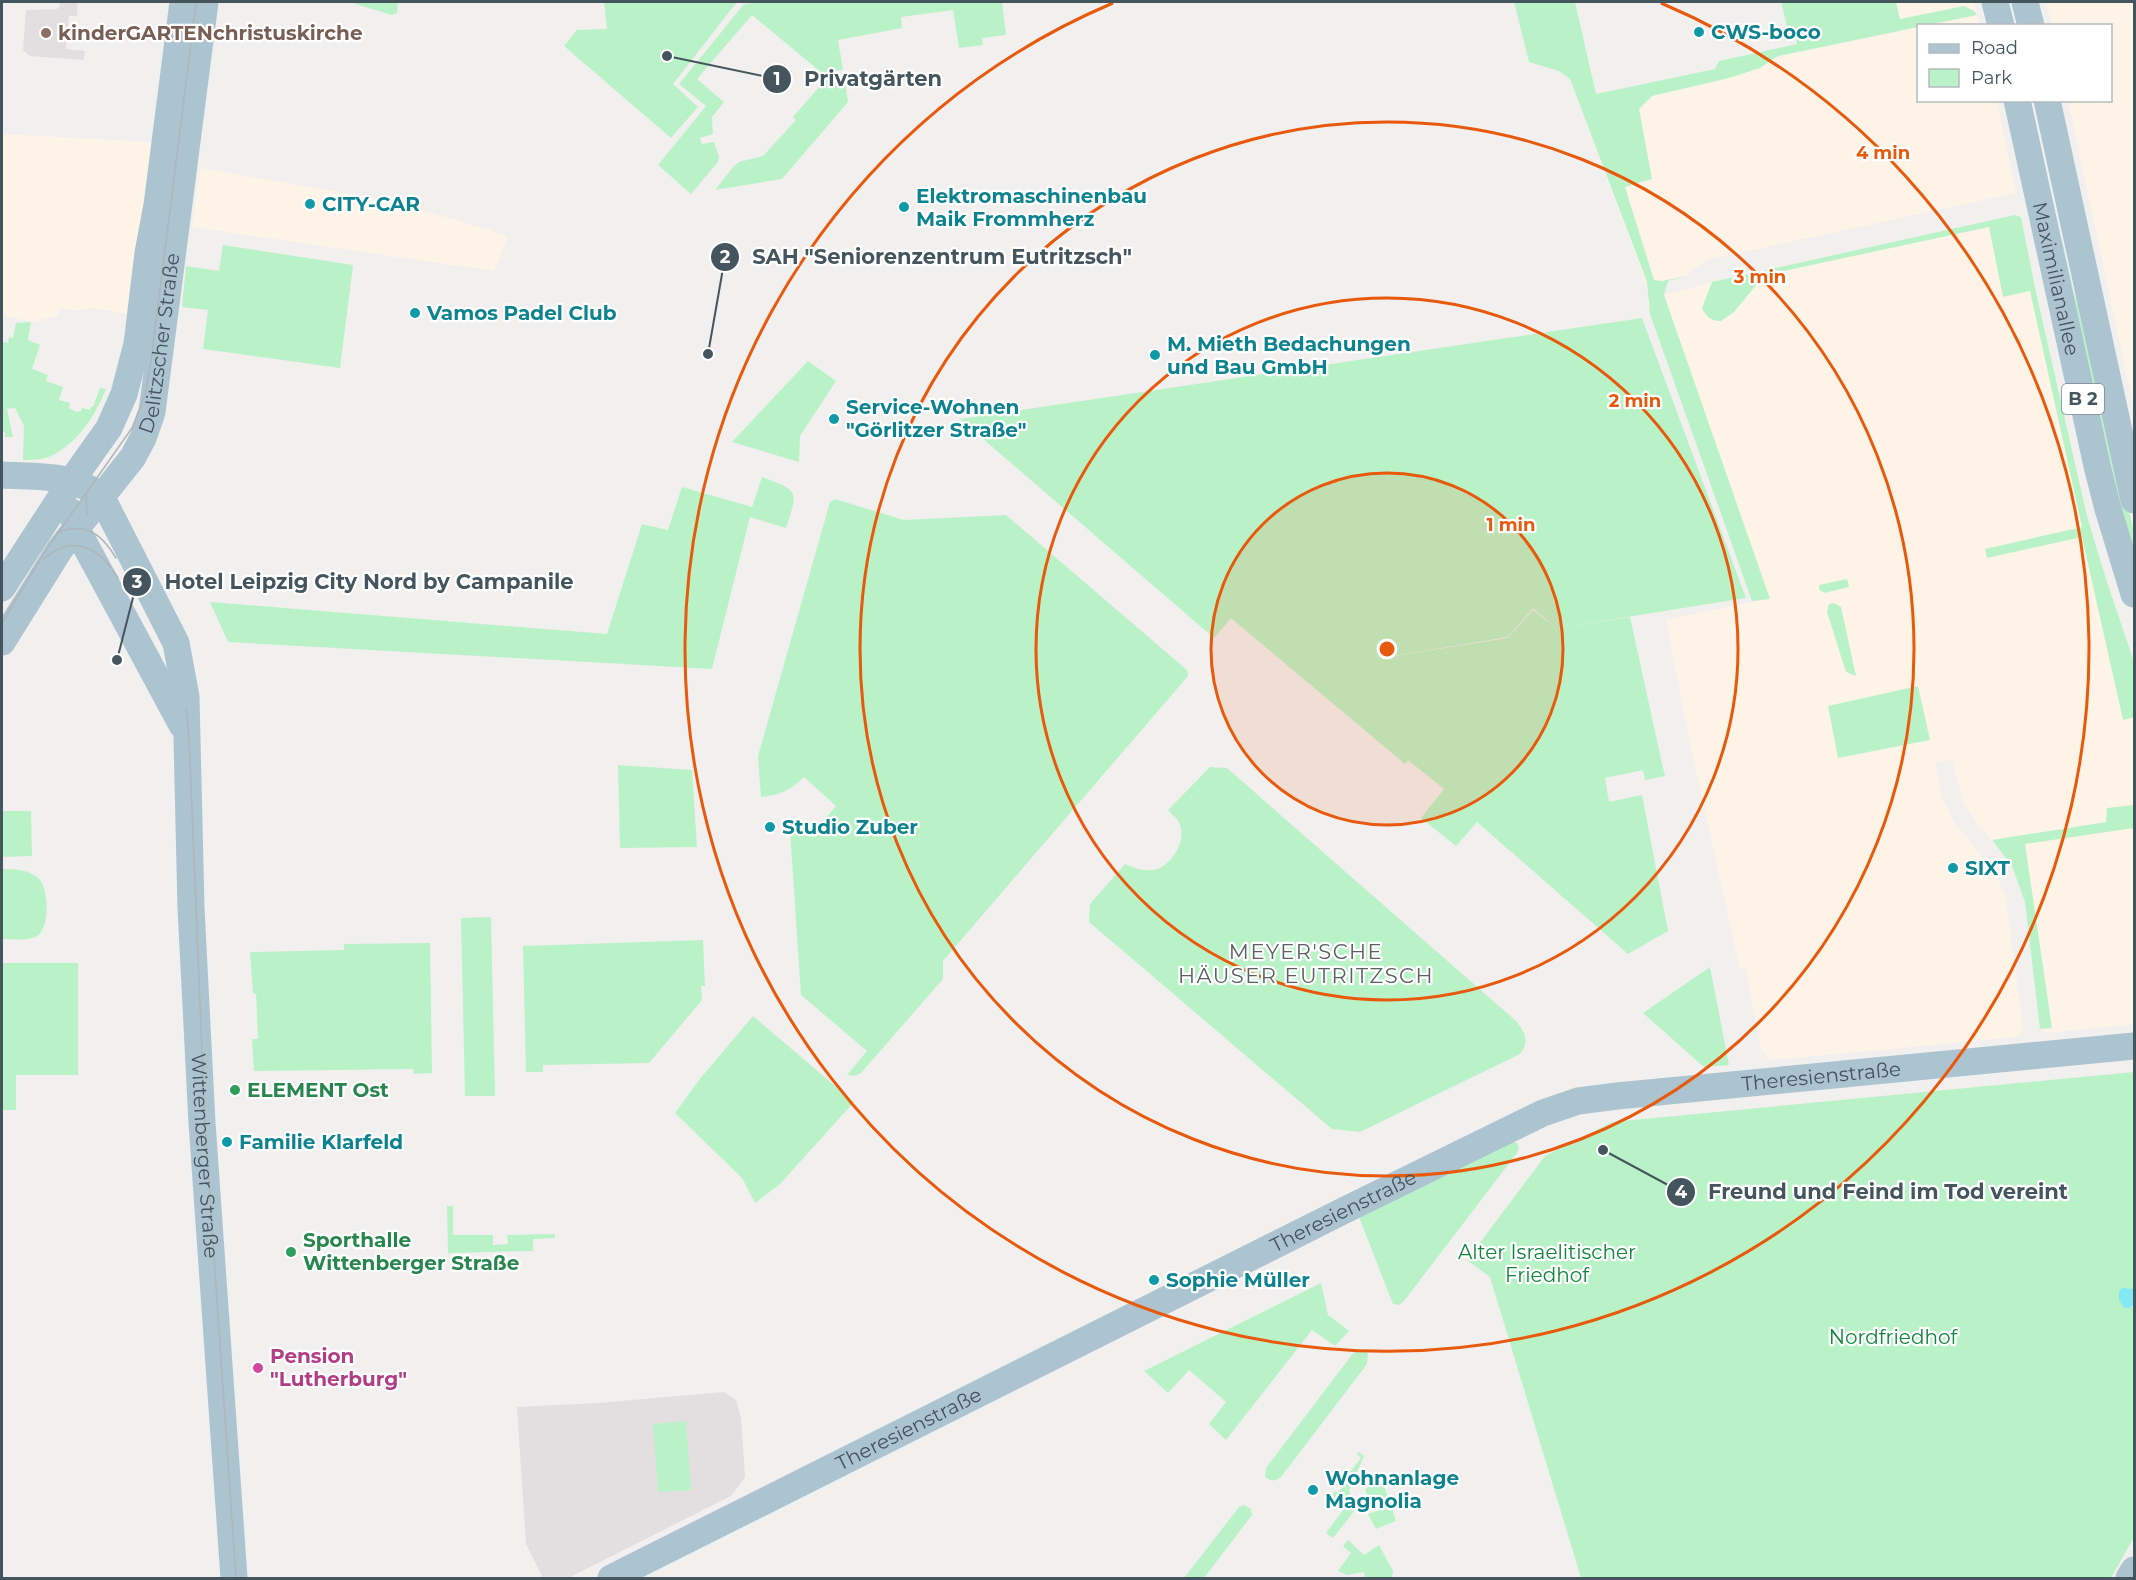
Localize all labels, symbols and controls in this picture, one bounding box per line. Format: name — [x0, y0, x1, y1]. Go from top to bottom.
place label: CWS-boco — [1711, 20, 1821, 44]
place label: kinderGARTENchristuskirche — [58, 21, 363, 45]
legend — [1917, 24, 2112, 102]
marker: CWS-boco — [1692, 25, 1706, 39]
marker: kinderGARTENchristuskirche — [39, 26, 53, 40]
text: Road — [1971, 37, 2018, 59]
callout: Privatgärten — [762, 59, 954, 98]
text: Privatgärten — [804, 66, 942, 91]
text: Park — [1971, 67, 2012, 89]
text: 1 — [773, 68, 781, 90]
text: 4 min — [1856, 142, 1910, 164]
place label: Elektromaschinenbau Maik Frommherz — [916, 184, 1147, 231]
place label: CITY-CAR — [322, 192, 420, 216]
marker: CITY-CAR — [303, 197, 317, 211]
marker: Elektromaschinenbau Maik Frommherz — [897, 200, 911, 214]
street label: Maximilianallee — [2028, 200, 2085, 358]
callout: SAH "Seniorenzentrum Eutritzsch" — [710, 237, 1143, 276]
text: SAH "Seniorenzentrum Eutritzsch" — [752, 244, 1132, 269]
text: 2 — [720, 246, 731, 268]
street label: Delitzscher Straße — [133, 252, 184, 437]
text: 3 min — [1733, 266, 1786, 288]
place label: Vamos Padel Club — [426, 301, 617, 325]
marker: Vamos Padel Club — [408, 306, 422, 320]
place label: M. Mieth Bedachungen und Bau GmbH — [1167, 332, 1411, 379]
marker: M. Mieth Bedachungen und Bau GmbH — [1148, 348, 1162, 362]
road number: B 2 — [2062, 384, 2104, 414]
text: 2 min — [1609, 390, 1661, 412]
place label: Service-Wohnen "Görlitzer Straße" — [846, 395, 1026, 442]
marker: Service-Wohnen "Görlitzer Straße" — [827, 412, 841, 426]
text: 1 min — [1487, 514, 1535, 536]
callout: Hotel Leipzig City Nord by Campanile — [122, 562, 585, 601]
text: Hotel Leipzig City Nord by Campanile — [164, 569, 574, 594]
text: 3 — [131, 571, 143, 593]
centre of rings — [1377, 639, 1397, 659]
place label: Studio Zuber — [782, 815, 918, 839]
marker: Studio Zuber — [763, 820, 777, 834]
place label: SIXT — [1965, 856, 2011, 880]
marker: SIXT — [1946, 861, 1960, 875]
district label: MEYER'SCHE HÄUSER EUTRITZSCH — [1178, 939, 1434, 988]
street label: Wittenberger Straße — [186, 1053, 223, 1259]
street label: Theresienstraße — [1740, 1057, 1902, 1096]
place label: ELEMENT Ost — [247, 1078, 389, 1102]
marker: ELEMENT Ost — [228, 1083, 242, 1097]
place label: Familie Klarfeld — [239, 1130, 403, 1154]
marker: Familie Klarfeld — [220, 1135, 234, 1149]
street label: Theresienstraße — [1266, 1165, 1420, 1258]
callout: Freund und Feind im Tod vereint — [1666, 1172, 2080, 1211]
text: Freund und Feind im Tod vereint — [1708, 1179, 2068, 1204]
text: 4 — [1675, 1181, 1688, 1203]
place label: Sporthalle Wittenberger Straße — [303, 1228, 519, 1275]
park label: Alter Israelitischer Friedhof — [1458, 1240, 1636, 1287]
marker: Sporthalle Wittenberger Straße — [284, 1245, 298, 1259]
place label: Sophie Müller — [1166, 1268, 1310, 1292]
marker: Sophie Müller — [1147, 1273, 1161, 1287]
park label: Nordfriedhof — [1829, 1325, 1959, 1349]
place label: Pension "Lutherburg" — [270, 1344, 407, 1391]
marker: Pension "Lutherburg" — [251, 1361, 265, 1375]
street label: Theresienstraße — [832, 1382, 986, 1475]
place label: Wohnanlage Magnolia — [1325, 1466, 1459, 1513]
marker: Wohnanlage Magnolia — [1306, 1483, 1320, 1497]

